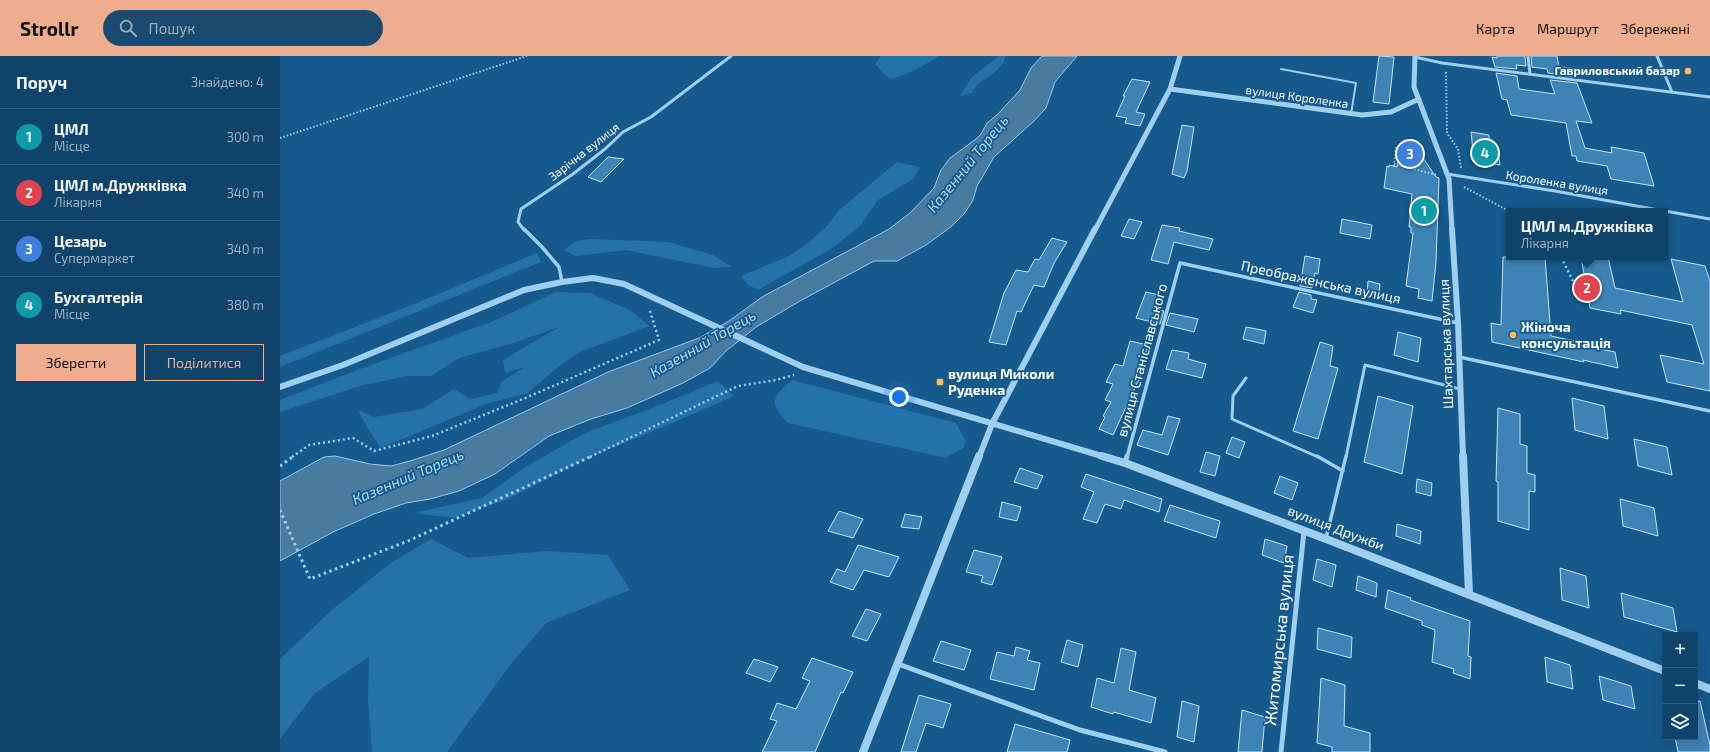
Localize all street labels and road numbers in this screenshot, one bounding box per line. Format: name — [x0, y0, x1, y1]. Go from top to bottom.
street label: вулиця Короленка — [1245, 82, 1349, 111]
street label: Зарічна вулиця — [545, 119, 622, 184]
street label: Короленка вулиця — [1505, 167, 1609, 198]
street label: Преображенська вулиця — [1240, 256, 1403, 307]
street label: Шахтарська вулиця — [1435, 279, 1456, 409]
street label: вулиця Станіславського — [1113, 281, 1170, 438]
street label: вулиця Дружби — [1285, 501, 1387, 554]
street label: Житомирська вулиця — [1259, 553, 1298, 727]

